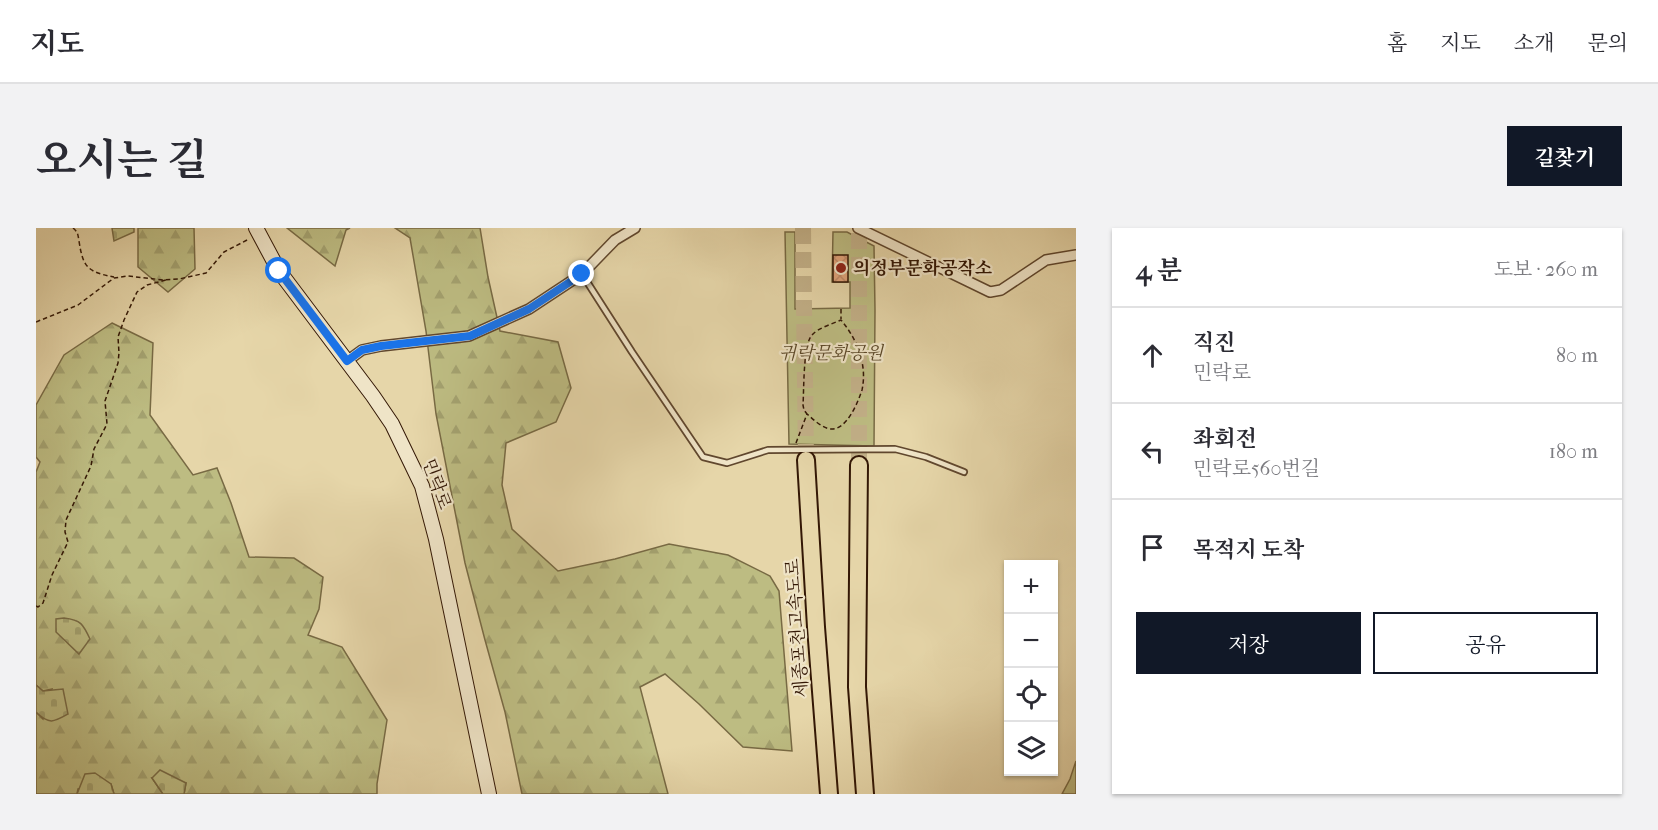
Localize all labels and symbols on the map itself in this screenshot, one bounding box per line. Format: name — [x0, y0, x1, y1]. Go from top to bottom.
route start — [265, 257, 291, 283]
place label: 의정부문화공작소 — [853, 258, 993, 279]
route end — [568, 260, 594, 286]
marker: 의정부문화공작소 — [834, 261, 848, 275]
park label: 귀락문화공원 — [779, 343, 885, 364]
street label: 민락로 — [418, 456, 455, 512]
street label: 세종포천고속도로 — [782, 558, 813, 698]

